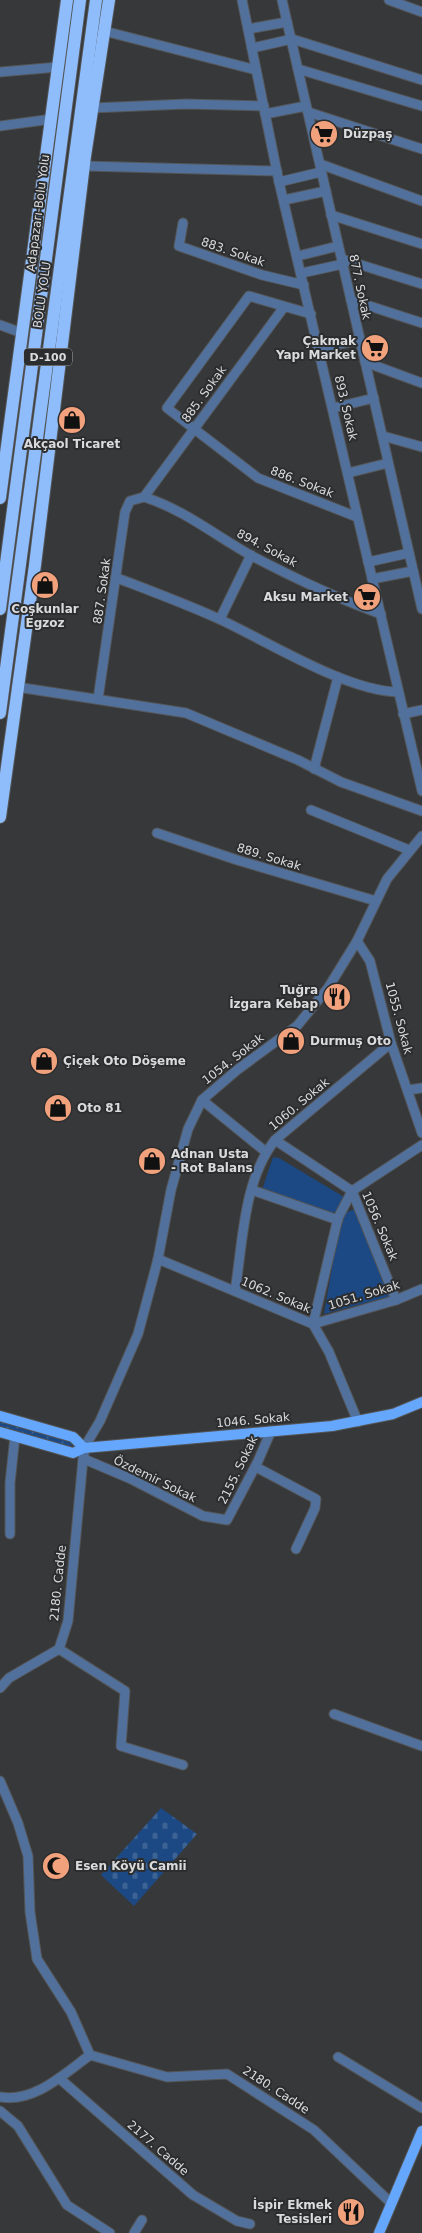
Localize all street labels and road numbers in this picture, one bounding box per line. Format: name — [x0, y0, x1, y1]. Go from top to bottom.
street label: Adapazarı-Bolu Yolu — [24, 154, 52, 272]
street label: 883. Sokak — [199, 235, 267, 269]
street label: 877. Sokak — [346, 253, 374, 321]
street label: BOLU YOLU — [30, 261, 54, 329]
road number: D-100 — [24, 348, 72, 366]
street label: 885. Sokak — [179, 363, 229, 425]
street label: 893. Sokak — [332, 374, 360, 442]
street label: 886. Sokak — [268, 464, 336, 500]
street label: 894. Sokak — [234, 526, 300, 570]
street label: 887. Sokak — [90, 557, 114, 625]
street label: 889. Sokak — [235, 841, 303, 873]
street label: 1055. Sokak — [383, 980, 415, 1056]
street label: 1054. Sokak — [199, 1031, 267, 1087]
street label: 1060. Sokak — [266, 1075, 332, 1133]
street label: 1056. Sokak — [359, 1189, 401, 1263]
street label: 1062. Sokak — [239, 1274, 313, 1316]
street label: 1051. Sokak — [326, 1277, 402, 1313]
street label: 1046. Sokak — [215, 1410, 291, 1430]
street label: 2155. Sokak — [215, 1434, 261, 1506]
street label: Özdemir Sokak — [111, 1451, 200, 1505]
street label: 2180. Cadde — [47, 1544, 69, 1622]
street label: 2180. Cadde — [240, 2063, 312, 2117]
street label: 2177. Cadde — [125, 2118, 191, 2178]

